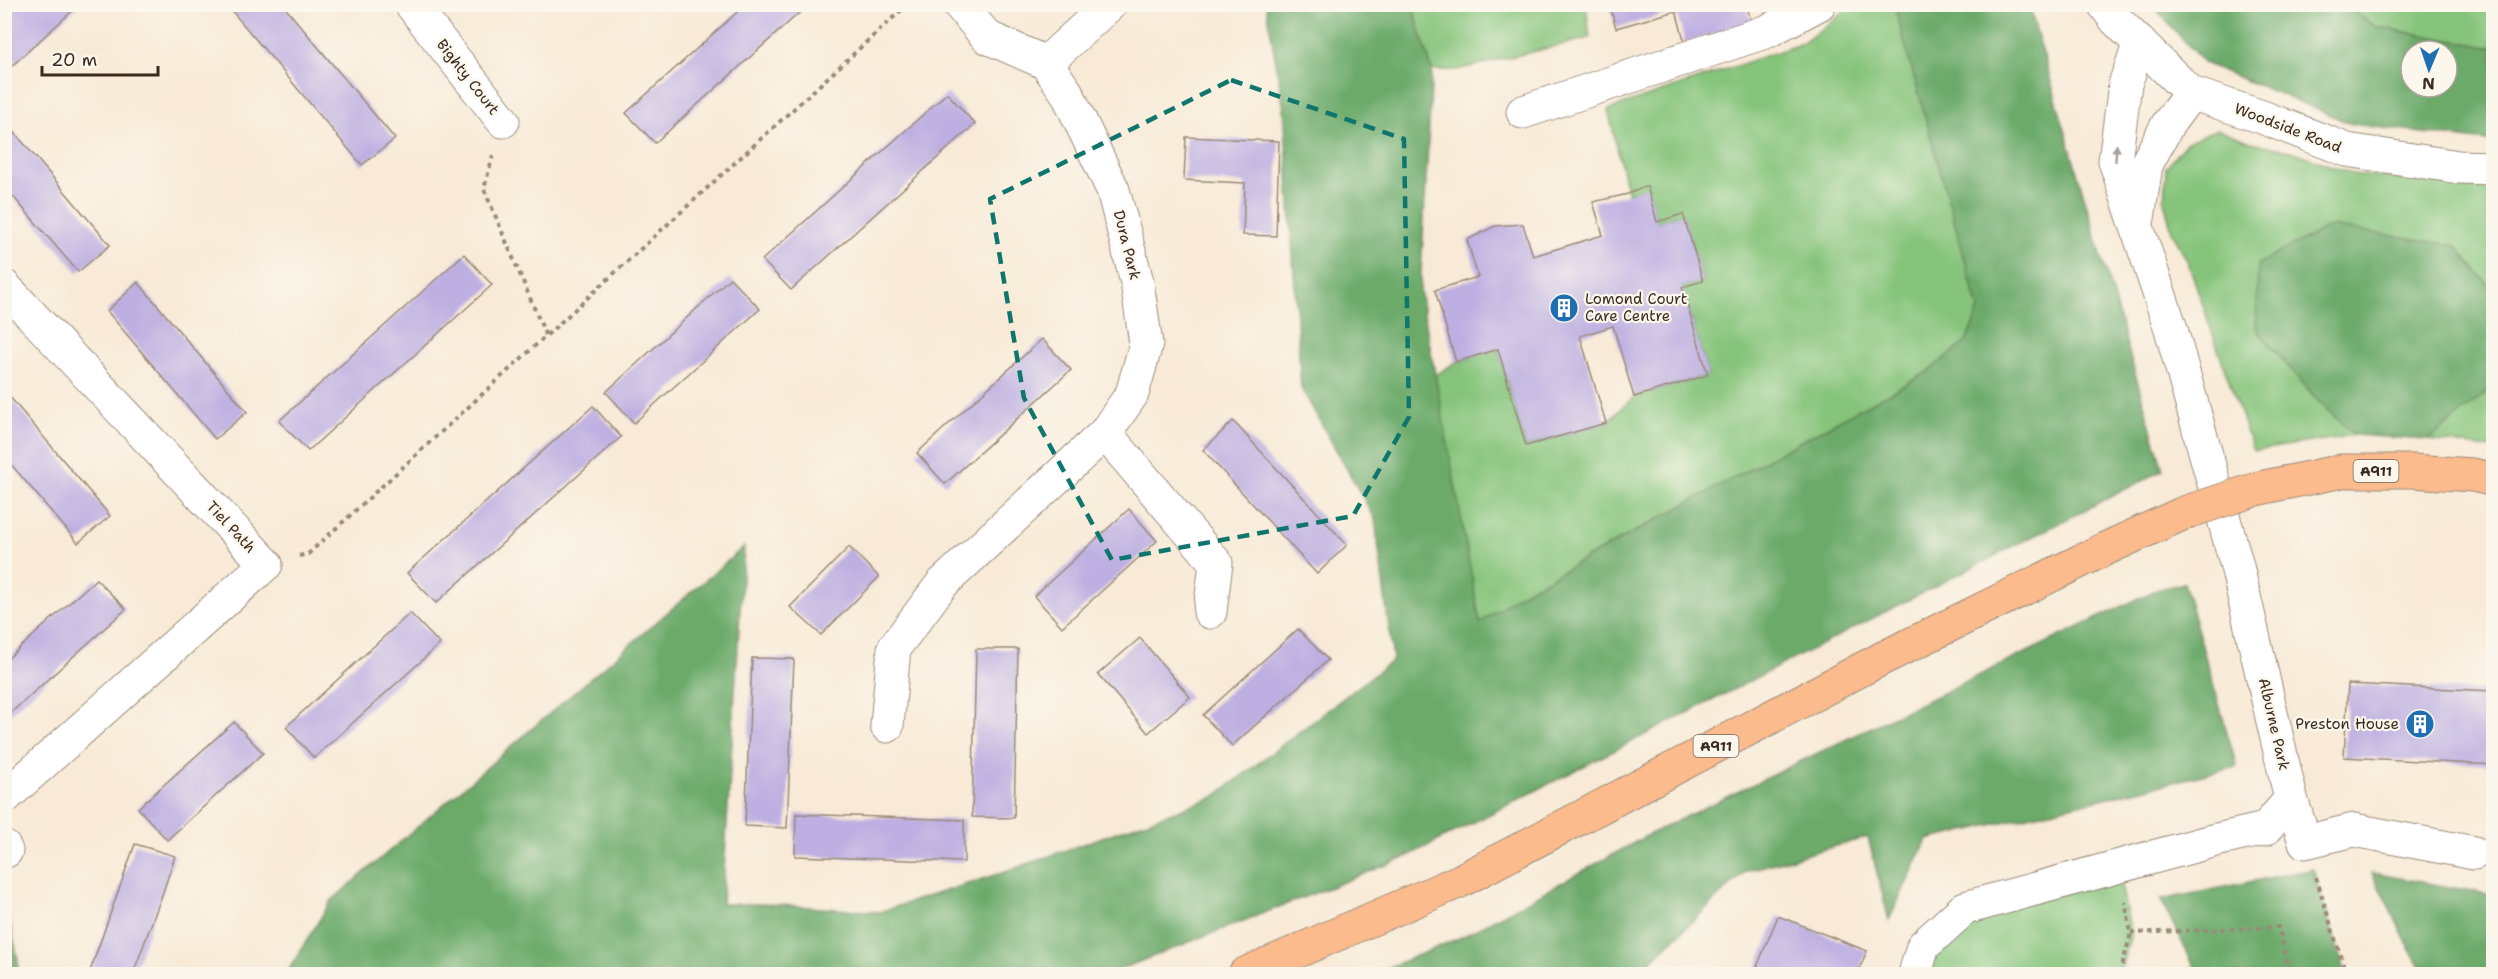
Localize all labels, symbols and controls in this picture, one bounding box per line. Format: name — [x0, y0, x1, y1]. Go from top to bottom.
street label: Bighty Court — [432, 35, 504, 119]
scale bar — [42, 39, 158, 77]
north arrow — [2399, 39, 2459, 99]
text: 20 m — [51, 48, 97, 72]
text: N — [2422, 73, 2435, 94]
street label: Woodside Road — [2232, 98, 2345, 158]
one-way arrow — [2112, 143, 2121, 162]
street label: Dura Park — [1109, 208, 1145, 282]
place label: Lomond Court Care Centre — [1585, 289, 1687, 326]
building icon: Lomond Court Care Centre — [1548, 292, 1580, 324]
road number: A911 — [2354, 460, 2398, 482]
street label: Tiel Path — [202, 497, 260, 557]
street label: Alburne Park — [2254, 676, 2294, 772]
building icon: Preston House — [2404, 708, 2436, 740]
place label: Preston House — [2295, 714, 2399, 734]
road number: A911 — [1694, 735, 1738, 757]

